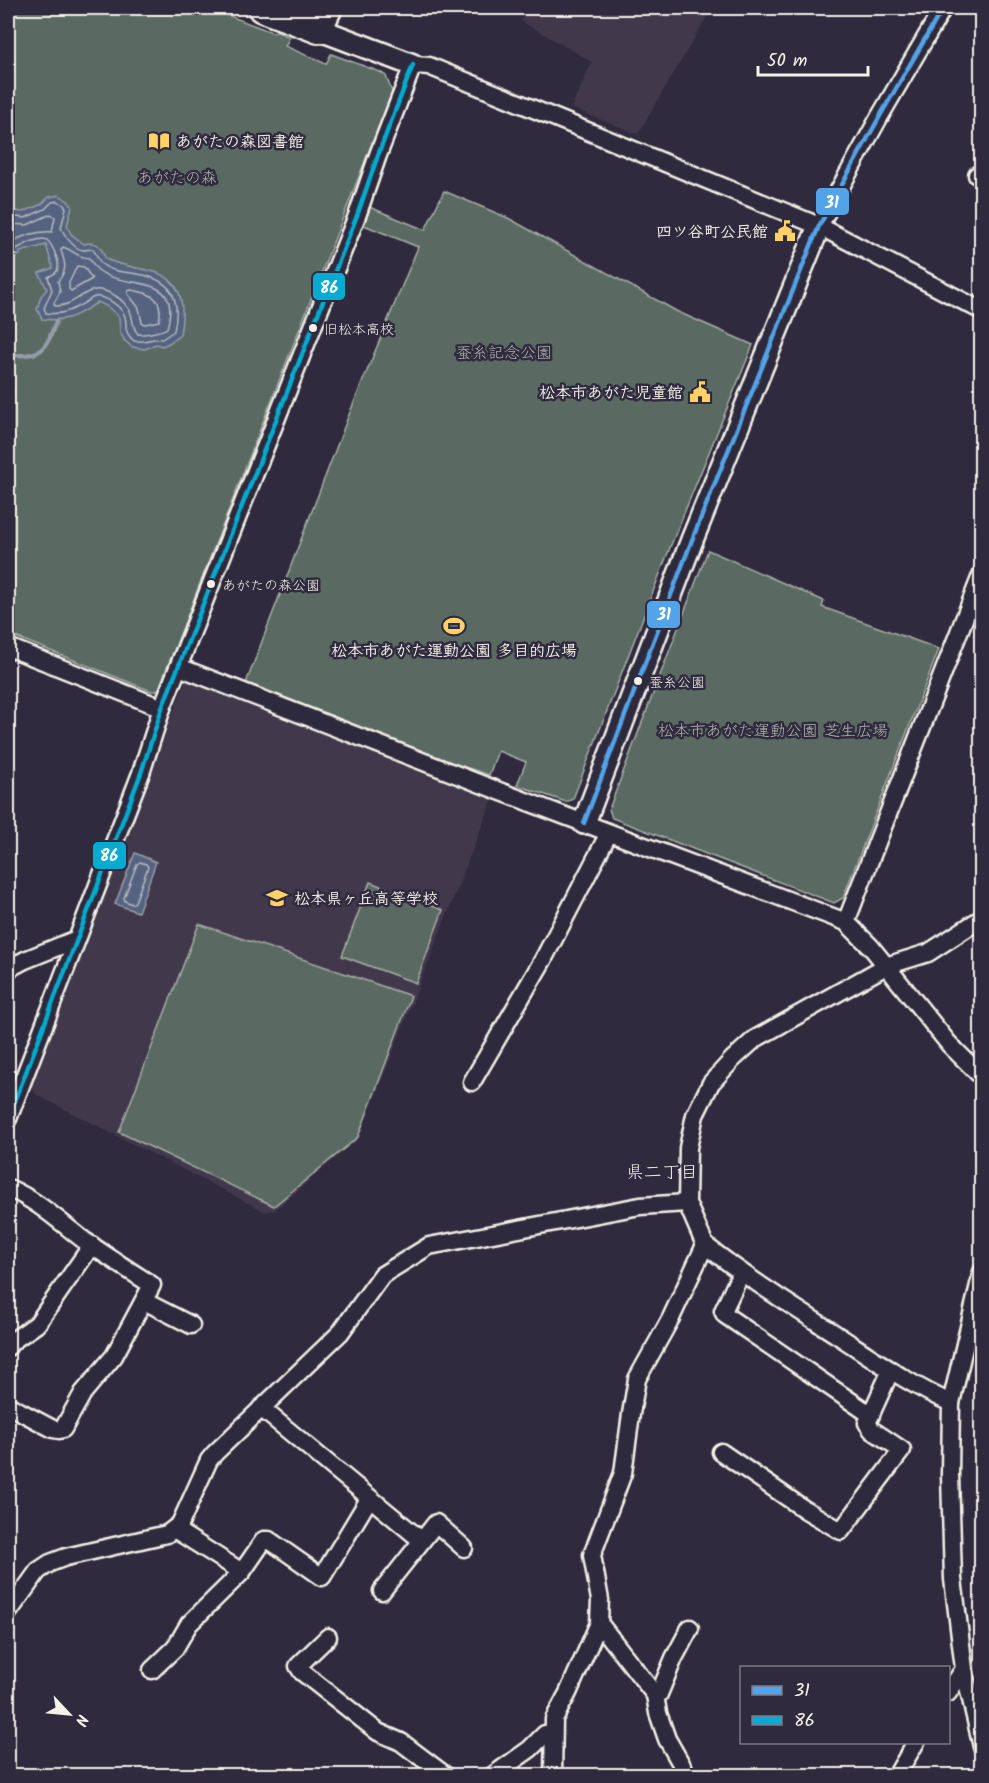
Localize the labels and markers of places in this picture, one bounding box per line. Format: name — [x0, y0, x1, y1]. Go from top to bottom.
library icon: あがたの森図書館 — [147, 129, 171, 153]
place label: あがたの森図書館 — [176, 130, 304, 155]
public building icon: 四ツ谷町公民館 — [773, 219, 797, 243]
place label: 四ツ谷町公民館 — [656, 220, 768, 245]
place label: 旧松本高校 — [324, 319, 394, 341]
marker: 旧松本高校 — [307, 322, 319, 334]
public building icon: 松本市あがた児童館 — [688, 380, 712, 404]
place label: 松本市あがた児童館 — [539, 381, 683, 406]
place label: あがたの森公園 — [222, 575, 320, 597]
marker: あがたの森公園 — [205, 578, 217, 590]
sports icon: 松本市あがた運動公園 多目的広場 — [442, 614, 466, 638]
place label: 松本市あがた運動公園 多目的広場 — [331, 639, 577, 664]
place label: 蚕糸公園 — [649, 672, 705, 694]
marker: 蚕糸公園 — [632, 675, 644, 687]
school or university icon: 松本県ヶ丘高等学校 — [265, 886, 289, 910]
place label: 松本県ヶ丘高等学校 — [294, 887, 438, 912]

